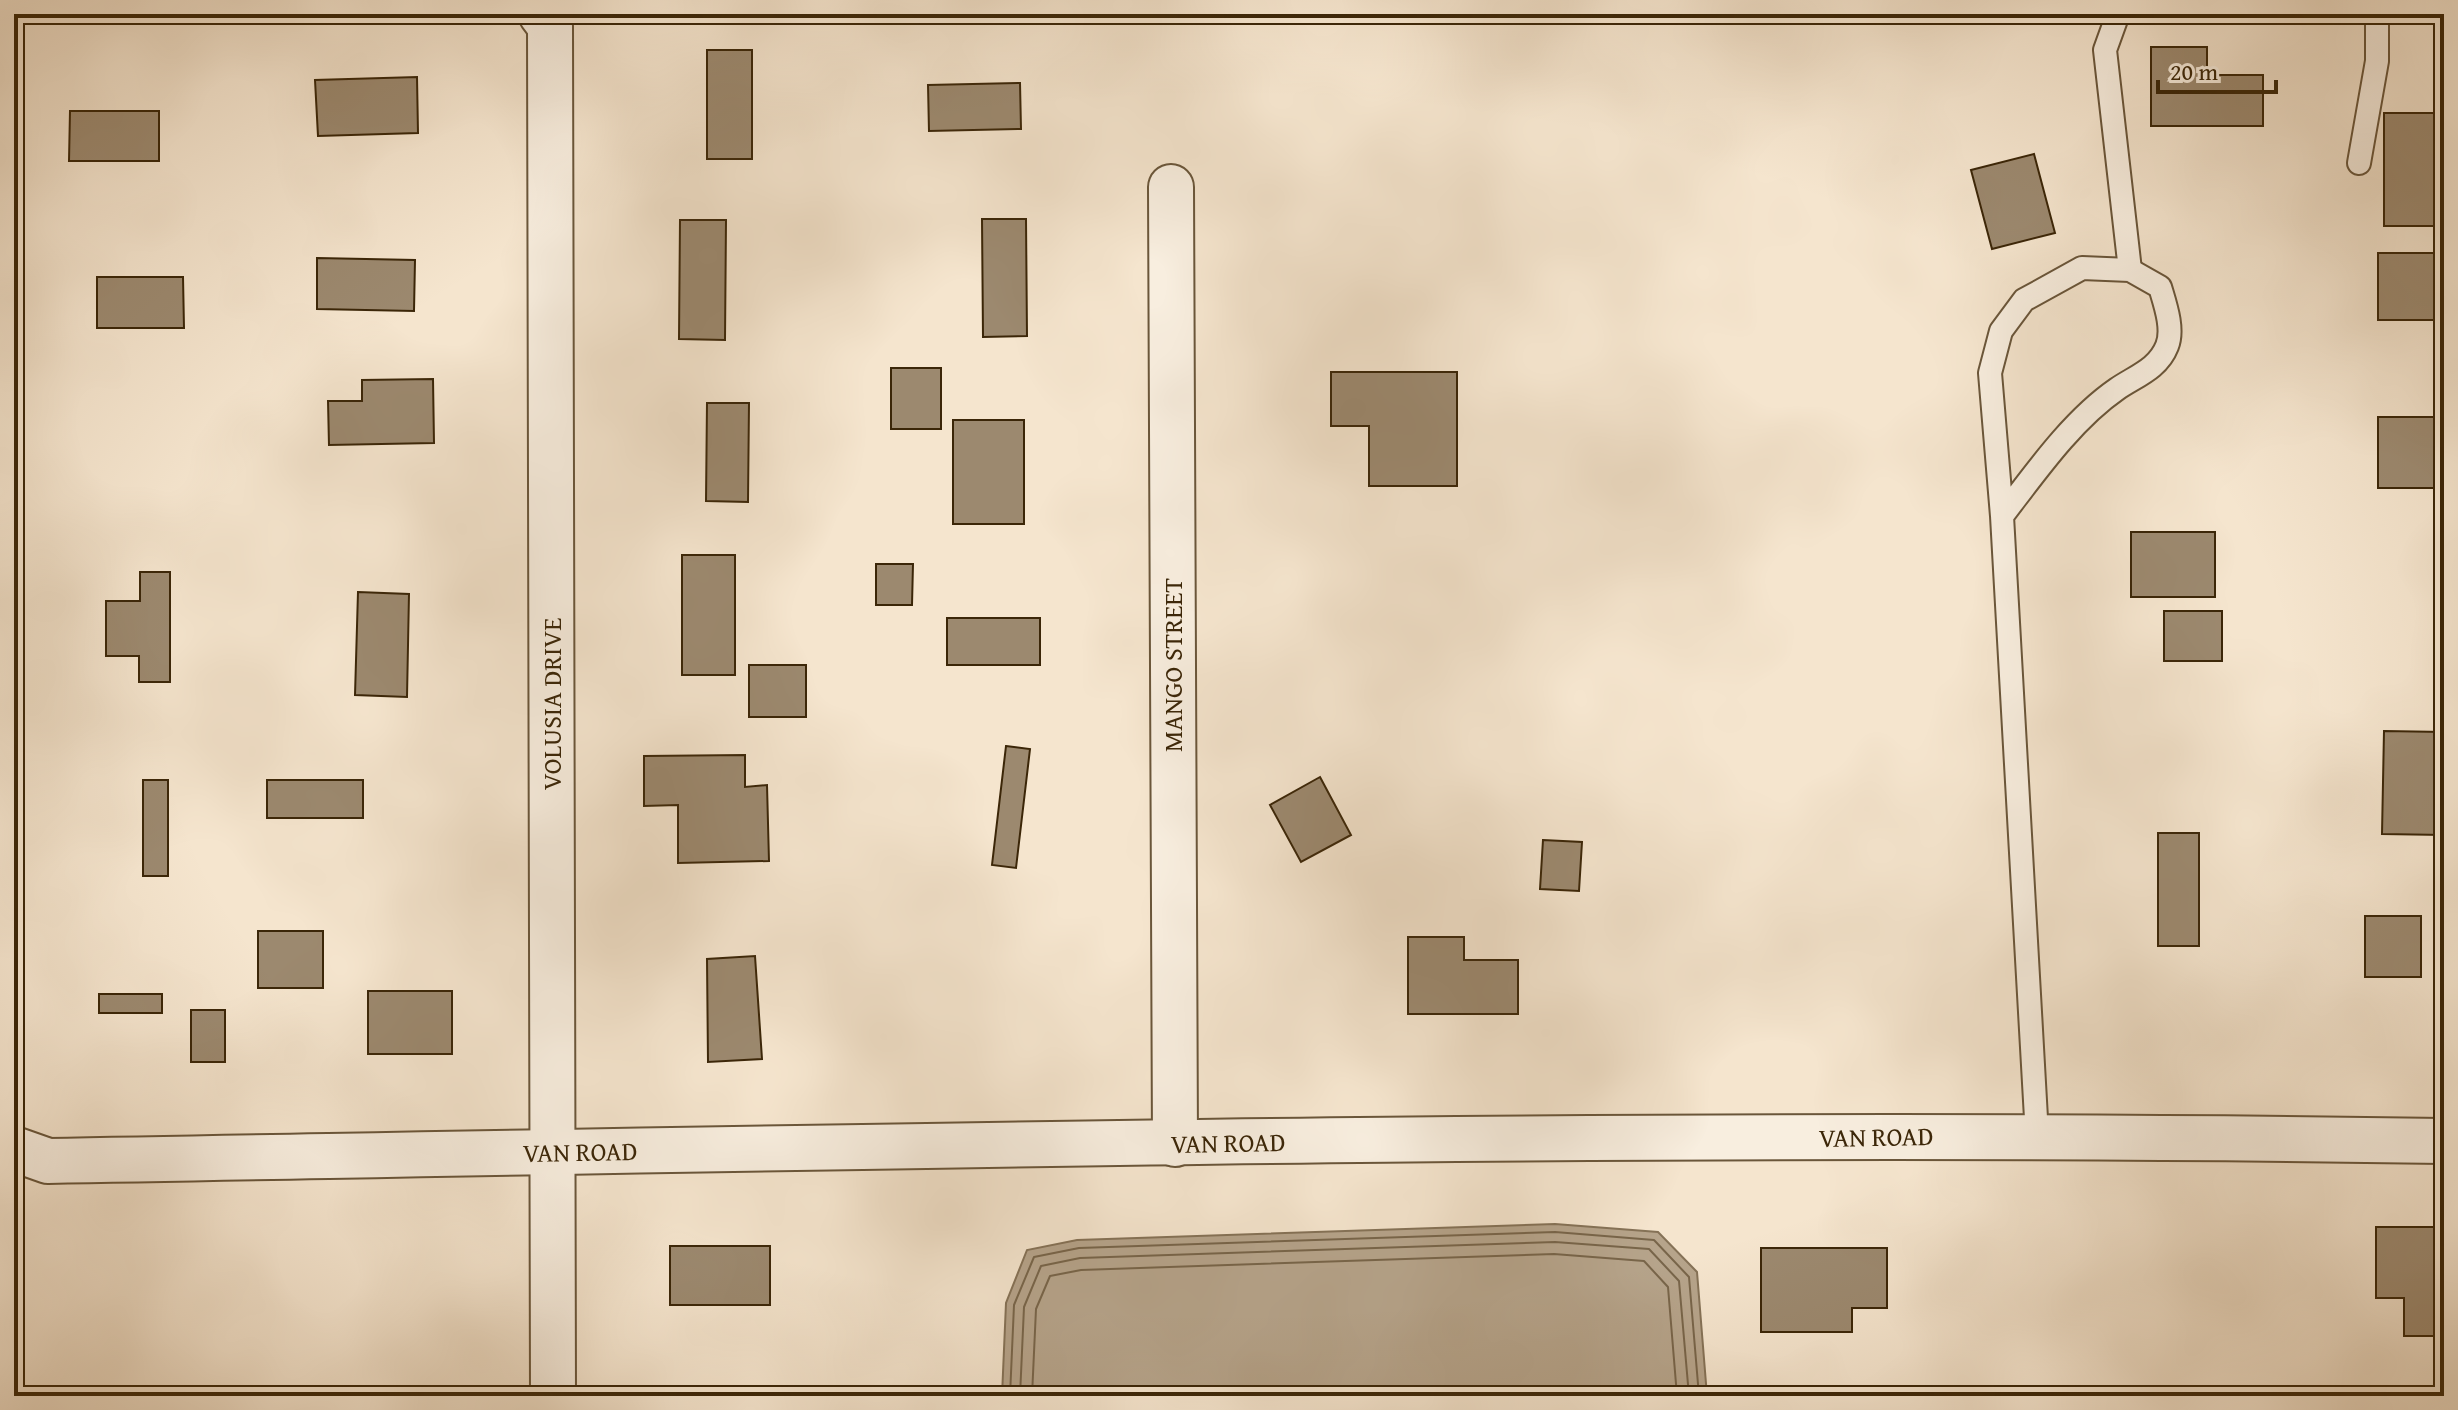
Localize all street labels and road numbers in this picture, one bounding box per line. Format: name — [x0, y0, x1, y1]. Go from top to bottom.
street label: MANGO STREET — [1153, 578, 1192, 752]
street label: VOLUSIA DRIVE — [532, 618, 571, 790]
street label: VAN ROAD — [1818, 1116, 1934, 1157]
street label: VAN ROAD — [1170, 1122, 1286, 1163]
street label: VAN ROAD — [522, 1131, 638, 1172]

